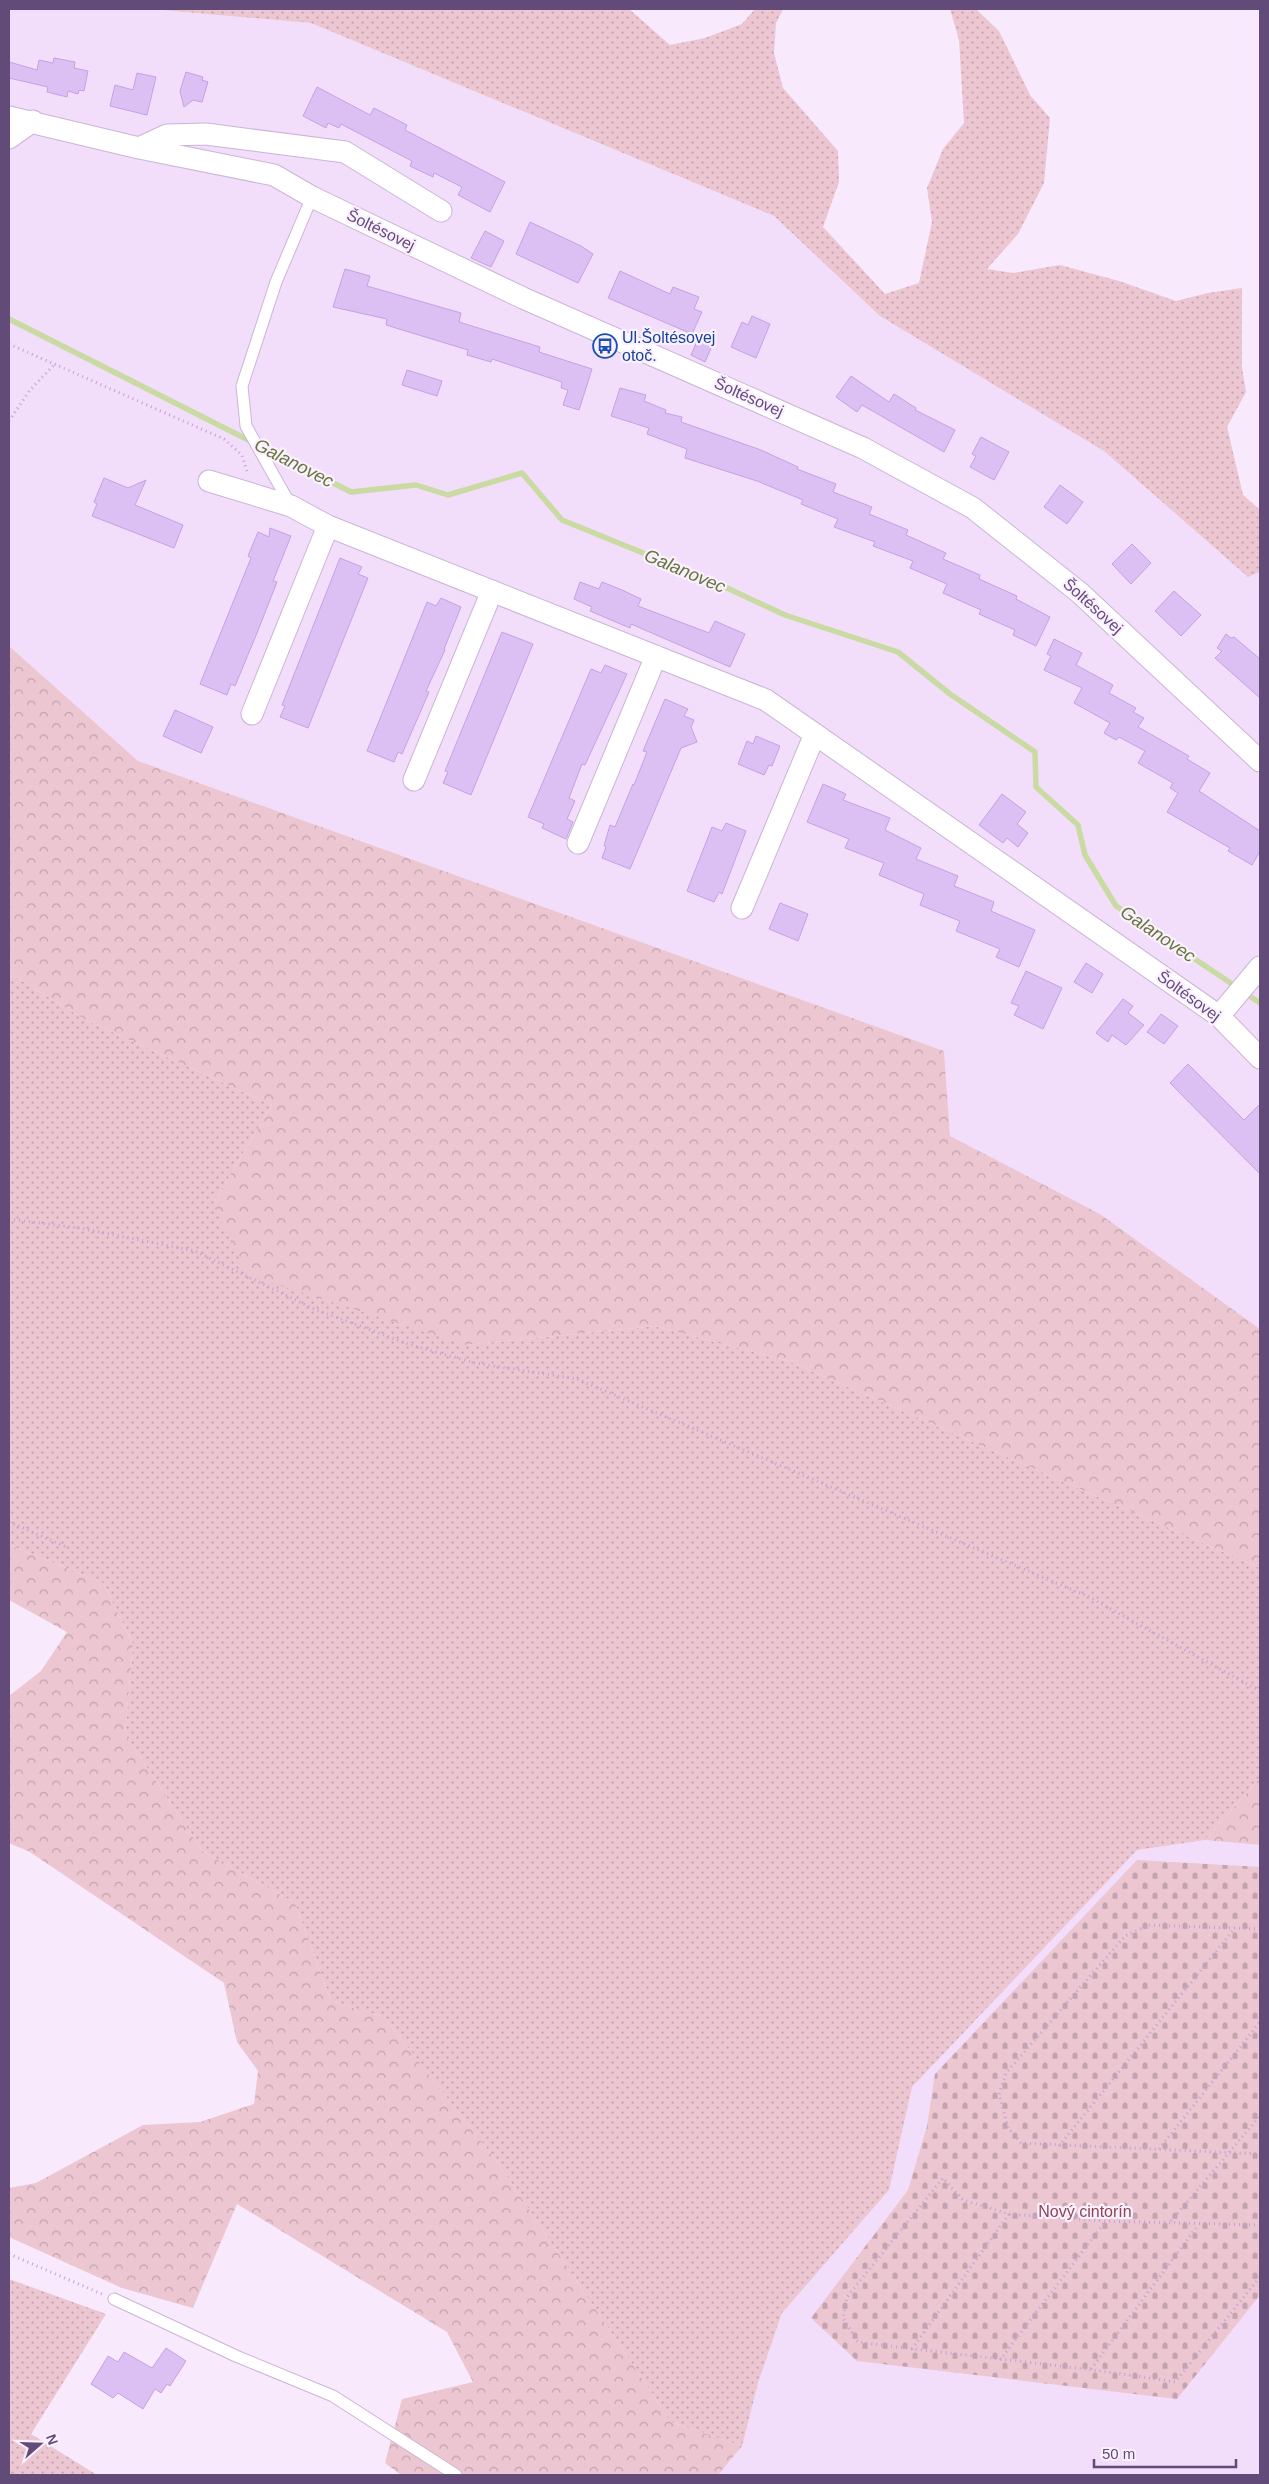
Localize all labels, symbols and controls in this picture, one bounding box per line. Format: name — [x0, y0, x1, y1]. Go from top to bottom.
street label: Šoltésovej — [344, 205, 418, 254]
place label: Ul.Šoltésovej otoč. — [622, 328, 715, 364]
bus stop icon: Ul.Šoltésovej otoč. — [592, 333, 618, 359]
street label: Šoltésovej — [712, 373, 787, 420]
water label: Galanovec — [251, 435, 337, 491]
water label: Galanovec — [641, 545, 729, 597]
street label: Šoltésovej — [1060, 574, 1127, 637]
water label: Galanovec — [1117, 902, 1199, 966]
street label: Šoltésovej — [1154, 967, 1224, 1025]
park label: Nový cintorín — [1038, 2203, 1132, 2220]
north arrow — [15, 2419, 65, 2469]
text: N — [43, 2432, 61, 2447]
scale bar — [1094, 2436, 1236, 2468]
text: 50 m — [1102, 2445, 1135, 2462]

